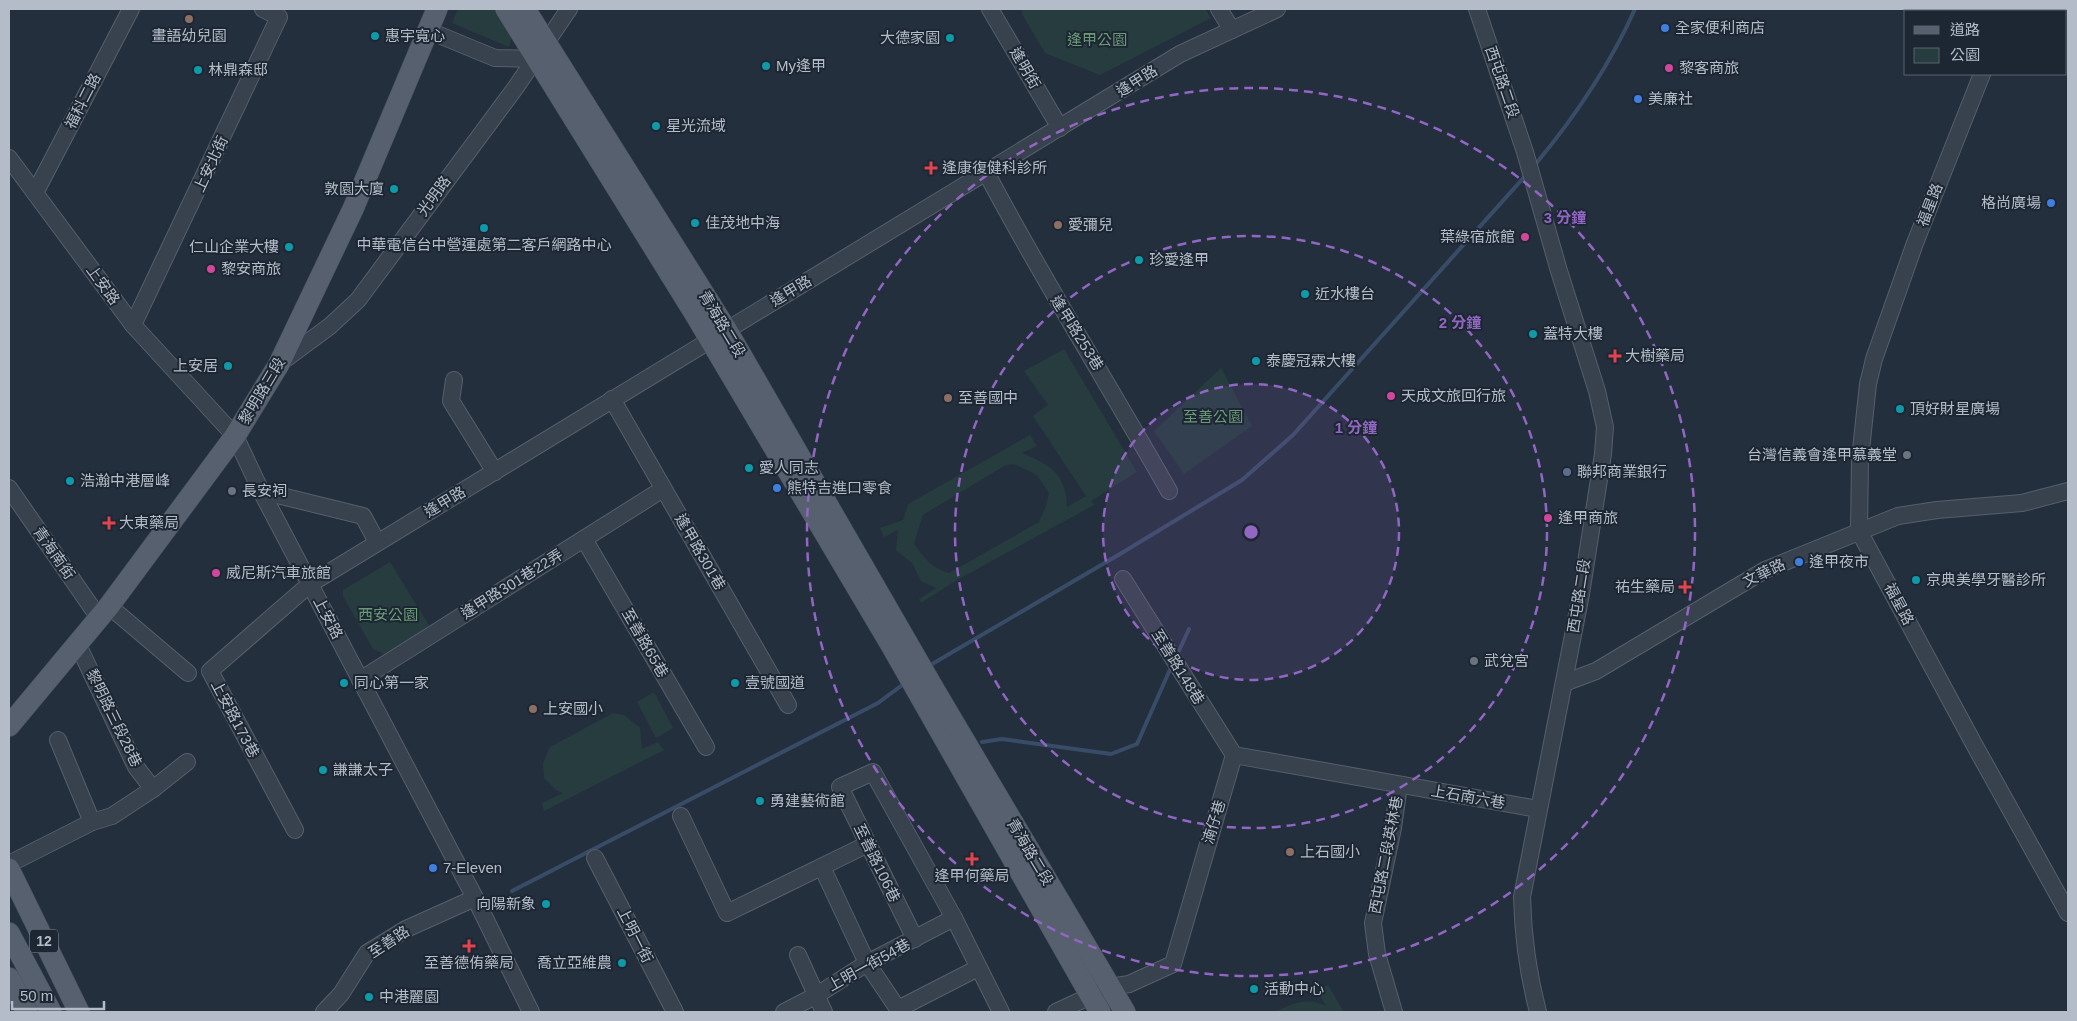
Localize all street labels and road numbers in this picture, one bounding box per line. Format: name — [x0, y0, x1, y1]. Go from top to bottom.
street label: 逢明街 — [1007, 44, 1044, 91]
street label: 西屯路二段 — [1482, 44, 1523, 120]
street label: 逢甲路 — [1113, 61, 1160, 100]
street label: 福科二路 — [61, 70, 104, 131]
street label: 上安北街 — [190, 133, 231, 195]
street label: 光明路 — [413, 173, 454, 219]
street label: 福星路 — [1914, 181, 1946, 229]
street label: 上安路 — [83, 262, 124, 308]
street label: 逢甲路 — [767, 272, 814, 309]
street label: 青海路二段 — [696, 287, 749, 360]
street label: 逢甲路253巷 — [1048, 292, 1107, 373]
street label: 黎明路三段 — [235, 354, 288, 427]
street label: 逢甲路 — [421, 483, 468, 520]
street label: 逢甲路301巷 — [672, 511, 729, 593]
street label: 青海南街 — [30, 523, 79, 582]
street label: 逢甲路301巷22弄 — [458, 545, 566, 622]
street label: 文華路 — [1740, 555, 1788, 590]
street label: 西屯路二段 — [1564, 558, 1593, 634]
street label: 福星路 — [1881, 580, 1918, 628]
street label: 上安路 — [310, 594, 347, 642]
street label: 至善路65巷 — [619, 605, 672, 680]
street label: 至善路148巷 — [1149, 626, 1208, 707]
street label: 黎明路三段28巷 — [83, 666, 145, 769]
street label: 上安路173巷 — [208, 677, 263, 760]
street label: 上石南六巷 — [1430, 782, 1507, 811]
street label: 西屯路二段英林巷 — [1366, 794, 1405, 915]
street label: 湳仔巷 — [1199, 798, 1228, 846]
street label: 青海路二段 — [1004, 815, 1057, 888]
street label: 至善路106巷 — [851, 821, 904, 905]
street label: 上明一街 — [614, 904, 657, 965]
street label: 至善路 — [365, 922, 412, 961]
road number: 12 — [30, 929, 58, 952]
street label: 上明一街54巷 — [825, 935, 913, 994]

